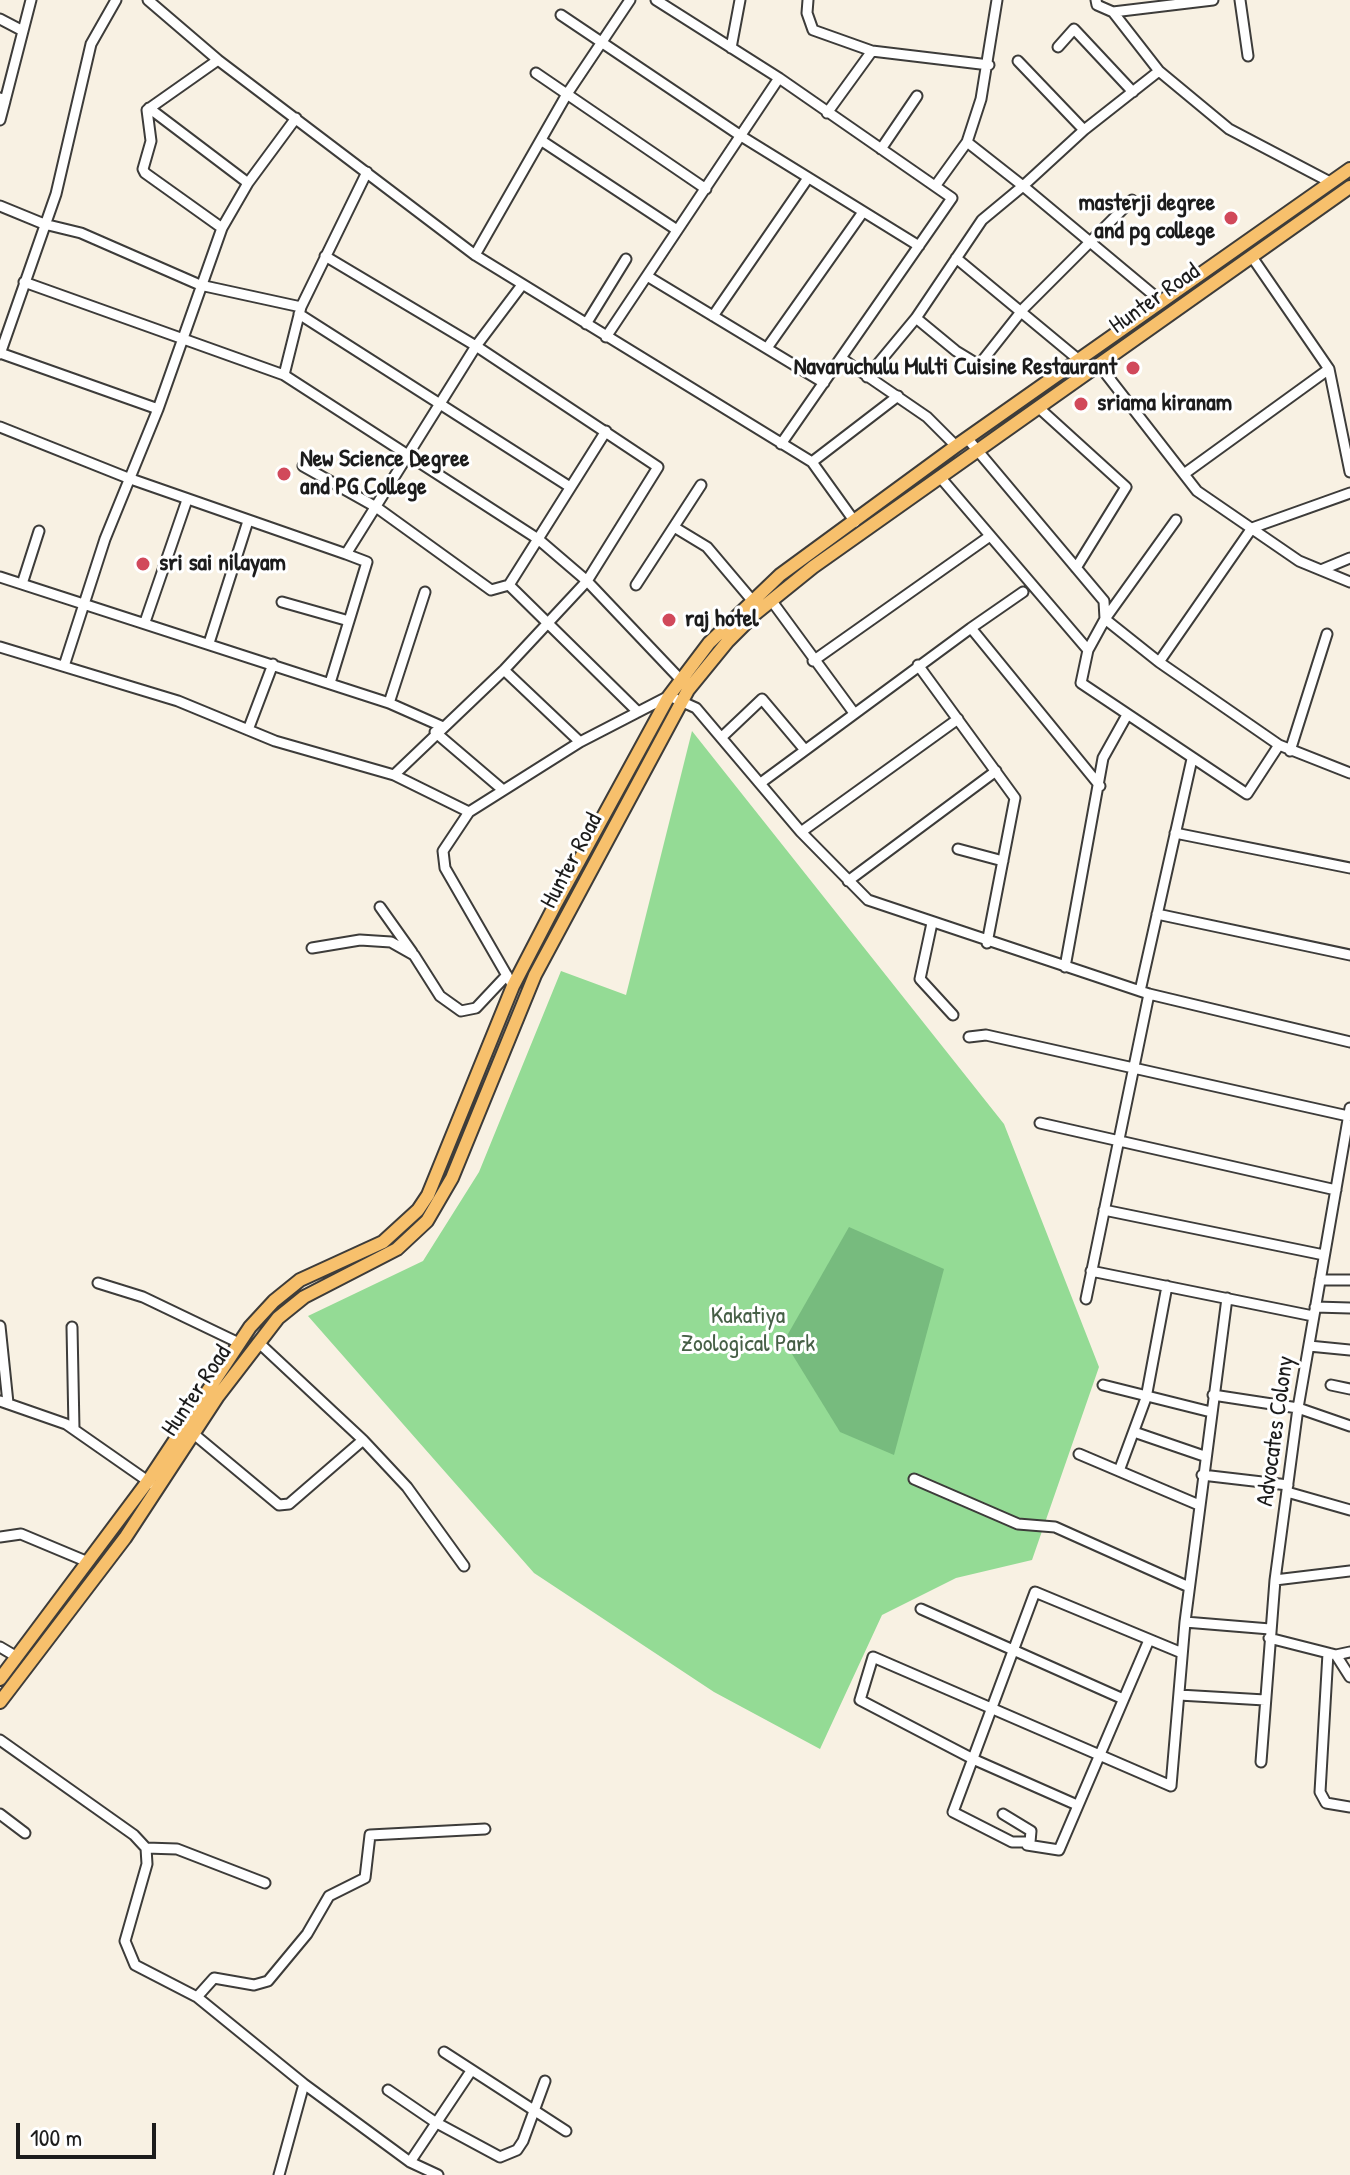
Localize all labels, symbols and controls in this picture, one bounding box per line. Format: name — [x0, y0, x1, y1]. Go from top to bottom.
place label: masterji degree and pg college — [1079, 190, 1215, 246]
marker: masterji degree and pg college — [1222, 209, 1240, 227]
street label: Hunter Road — [1104, 257, 1206, 341]
place label: Navaruchulu Multi Cuisine Restaurant — [794, 354, 1117, 382]
marker: Navaruchulu Multi Cuisine Restaurant — [1124, 359, 1142, 377]
place label: sriama kiranam — [1097, 390, 1232, 418]
marker: sriama kiranam — [1072, 395, 1090, 413]
place label: New Science Degree and PG College — [300, 446, 469, 502]
marker: New Science Degree and PG College — [275, 465, 293, 483]
place label: sri sai nilayam — [159, 550, 286, 578]
marker: sri sai nilayam — [134, 555, 152, 573]
place label: raj hotel — [685, 606, 759, 634]
marker: raj hotel — [660, 611, 678, 629]
street label: Hunter Road — [535, 809, 609, 913]
park label: Kakatiya Zoological Park — [681, 1303, 815, 1359]
street label: Hunter Road — [156, 1340, 238, 1442]
street label: Advocates Colony — [1251, 1354, 1301, 1508]
scale bar — [20, 2107, 160, 2157]
text: 100 m — [30, 2121, 82, 2153]

